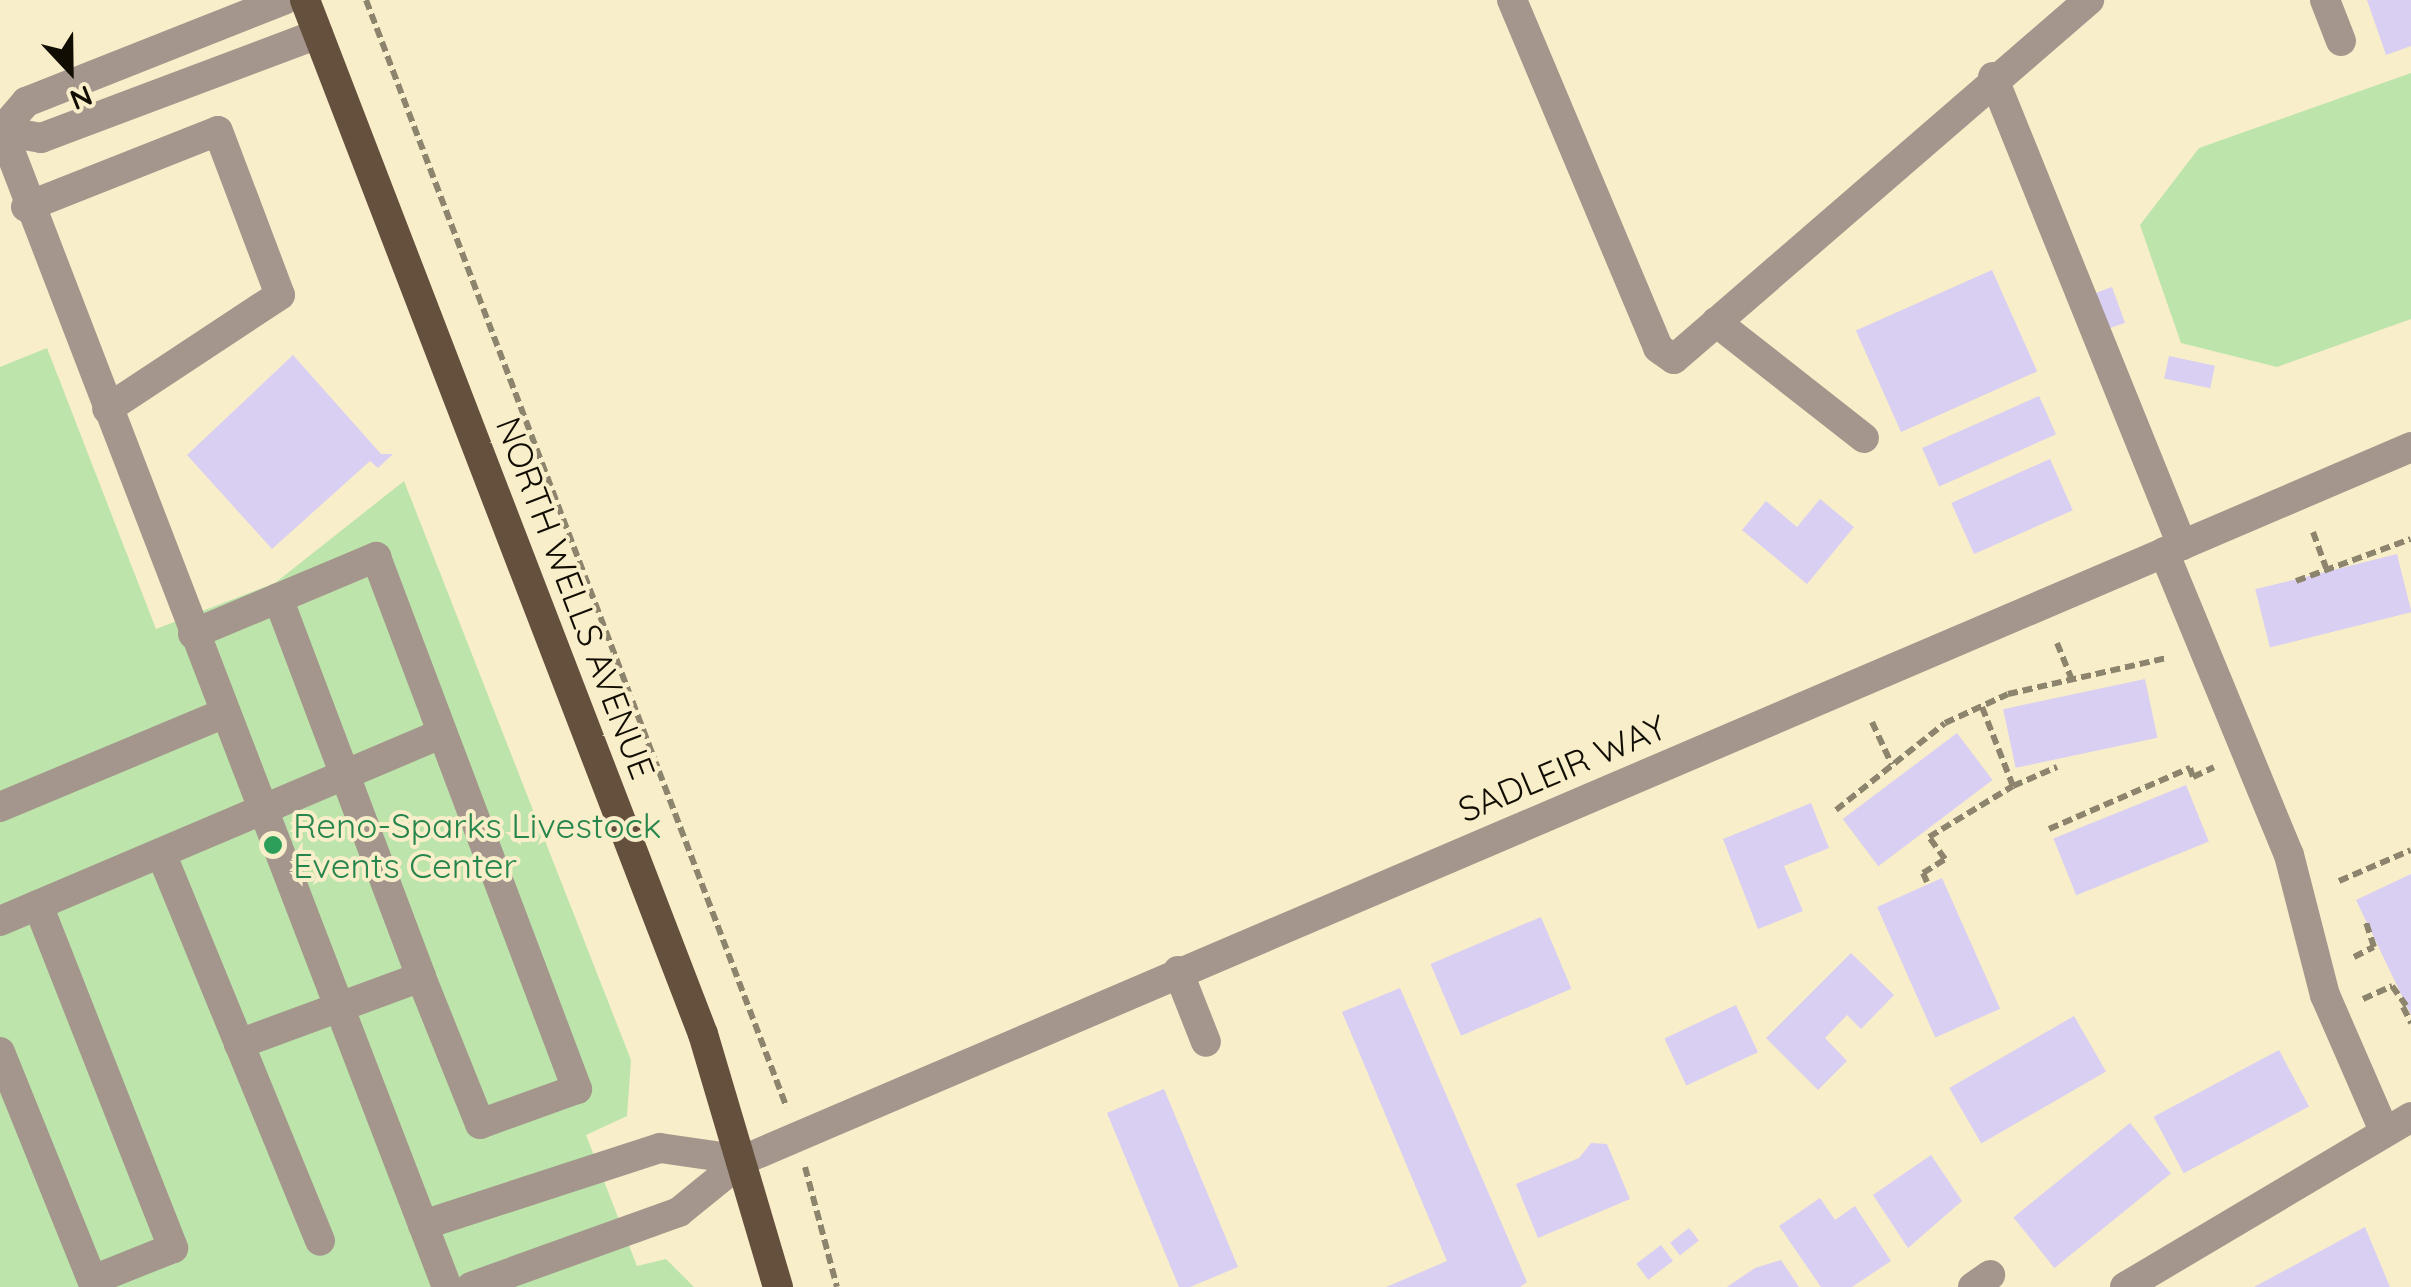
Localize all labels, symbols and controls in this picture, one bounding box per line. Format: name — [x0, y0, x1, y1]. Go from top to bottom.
north arrow — [20, 20, 120, 120]
text: N — [65, 78, 98, 118]
street label: NORTH WELLS AVENUE — [488, 411, 664, 785]
street label: SADLEIR WAY — [1452, 705, 1672, 831]
place label: Reno-Sparks Livestock Events Center — [293, 804, 661, 886]
marker: Reno-Sparks Livestock Events Center — [262, 834, 284, 856]

